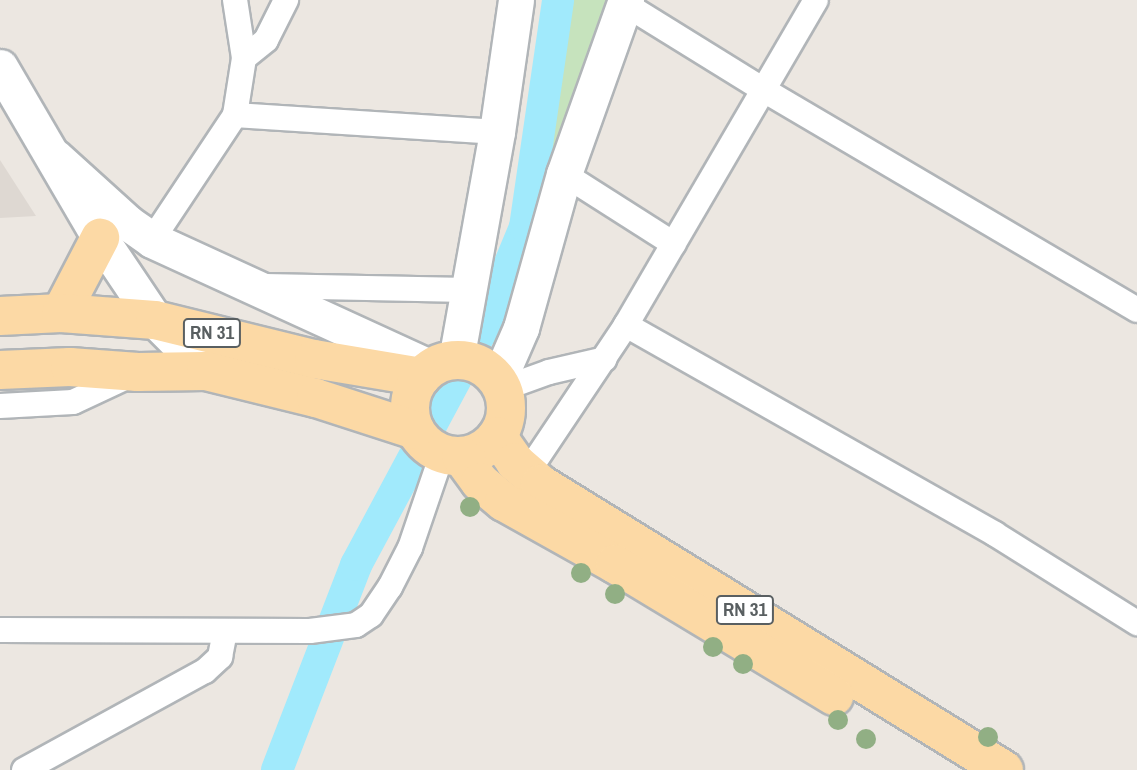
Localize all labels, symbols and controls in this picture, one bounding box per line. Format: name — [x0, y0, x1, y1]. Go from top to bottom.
road number: RN 31 — [182, 318, 242, 348]
road number: RN 31 — [715, 594, 775, 625]

